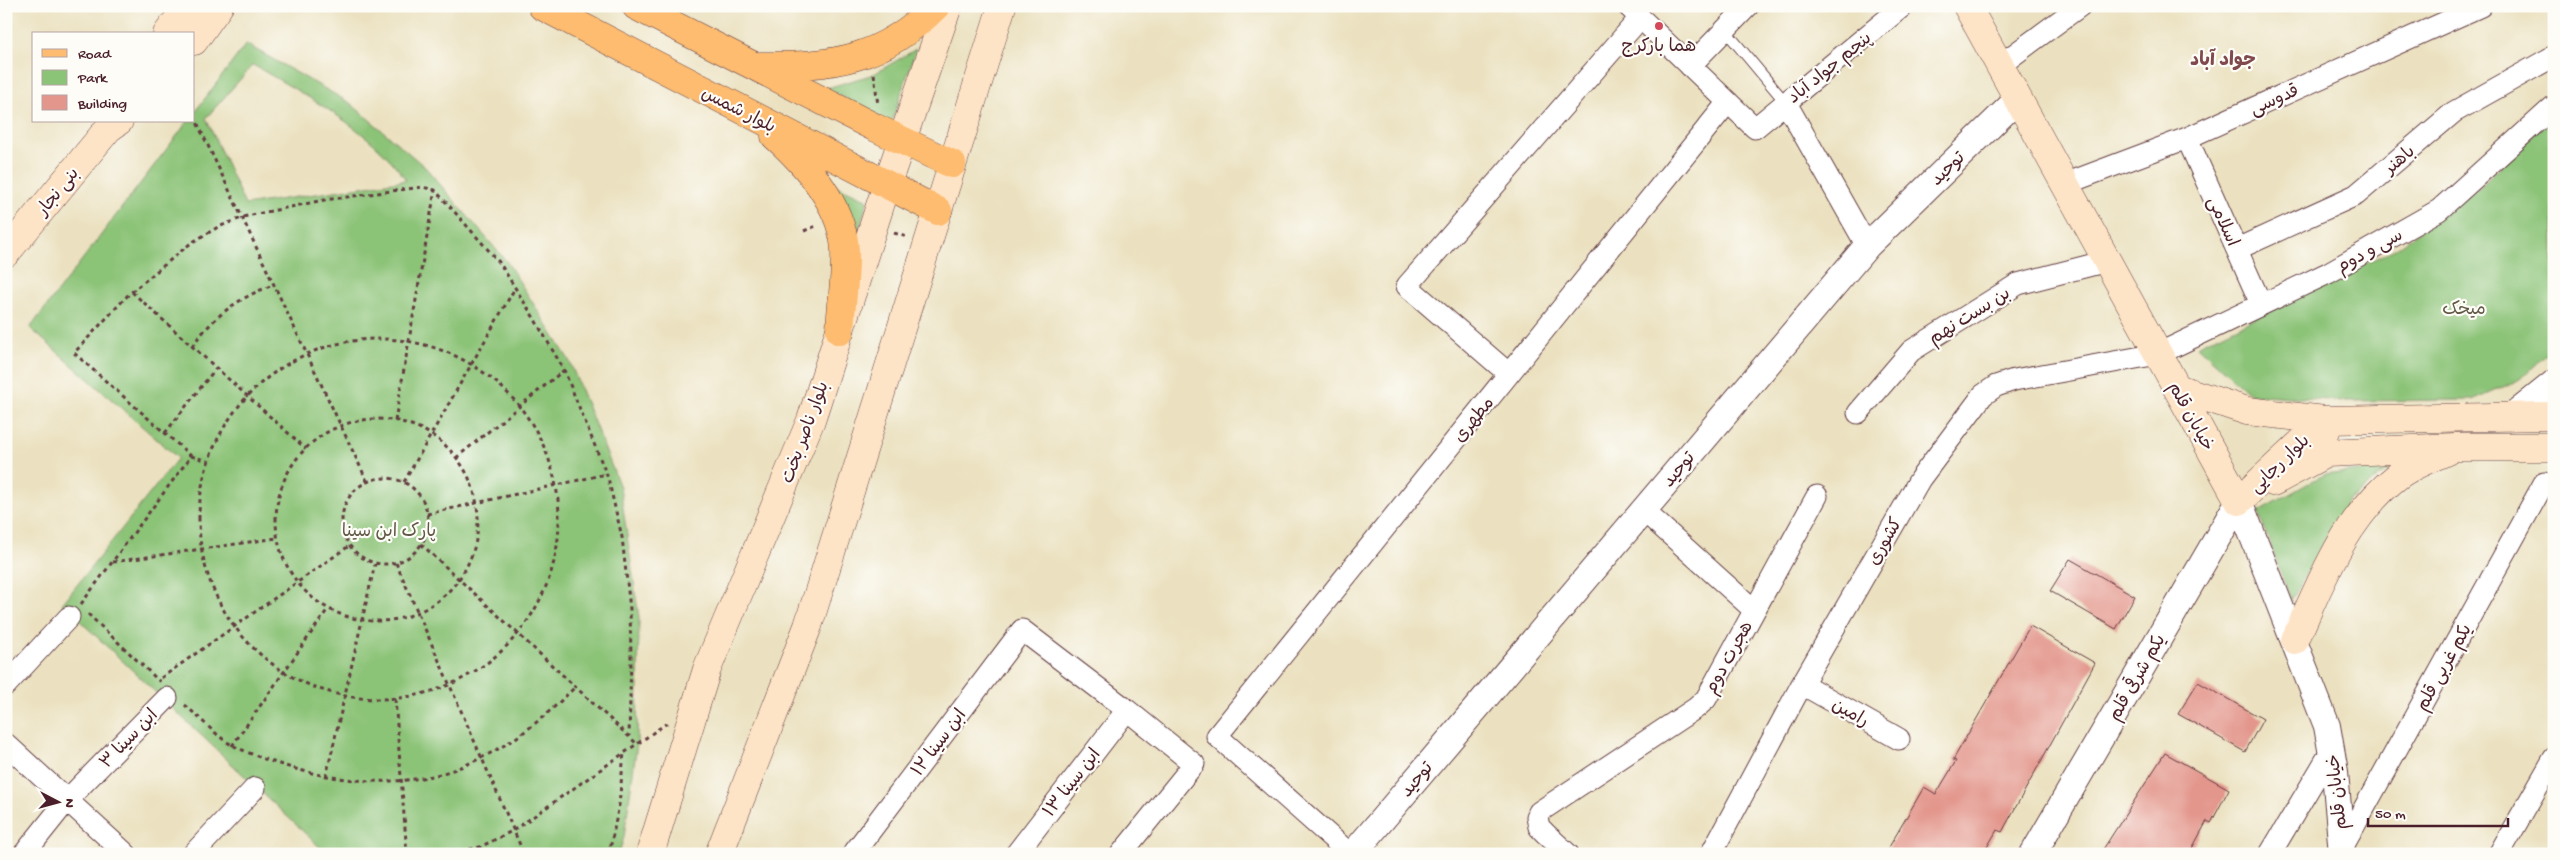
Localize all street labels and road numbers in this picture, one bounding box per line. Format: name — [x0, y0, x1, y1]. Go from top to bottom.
street label: پنجم جواد آباد — [1784, 28, 1877, 110]
street label: قدوسی — [2247, 81, 2303, 121]
street label: بلوار شمس — [697, 84, 778, 139]
street label: باهنر — [2379, 142, 2420, 181]
street label: توحید — [1927, 148, 1971, 191]
street label: بنی نجار — [32, 164, 85, 222]
street label: اسلامی — [2201, 194, 2242, 250]
street label: سی و دوم — [2333, 225, 2407, 280]
street label: بن بست نهم — [1926, 284, 2016, 351]
street label: بلوار ناصر بخت — [778, 379, 835, 487]
street label: خیابان قلم — [2161, 379, 2217, 456]
street label: مطهری — [1450, 393, 1500, 448]
street label: بلوار رجایی — [2246, 431, 2315, 499]
street label: توحید — [1659, 448, 1701, 493]
street label: کشوری — [1864, 515, 1908, 570]
street label: هجرت دوم — [1702, 618, 1760, 699]
street label: یکم غربی قلم — [2413, 621, 2479, 716]
street label: یکم شرقی قلم — [2102, 629, 2172, 726]
street label: رامین — [1828, 695, 1872, 733]
street label: ابن سینا ۳ — [96, 706, 163, 774]
street label: ابن سینا ۱۲ — [908, 706, 972, 781]
street label: ابن سینا ۱۳ — [1040, 745, 1106, 822]
street label: خیابان قلم — [2324, 753, 2354, 830]
street label: توحید — [1397, 758, 1439, 803]

